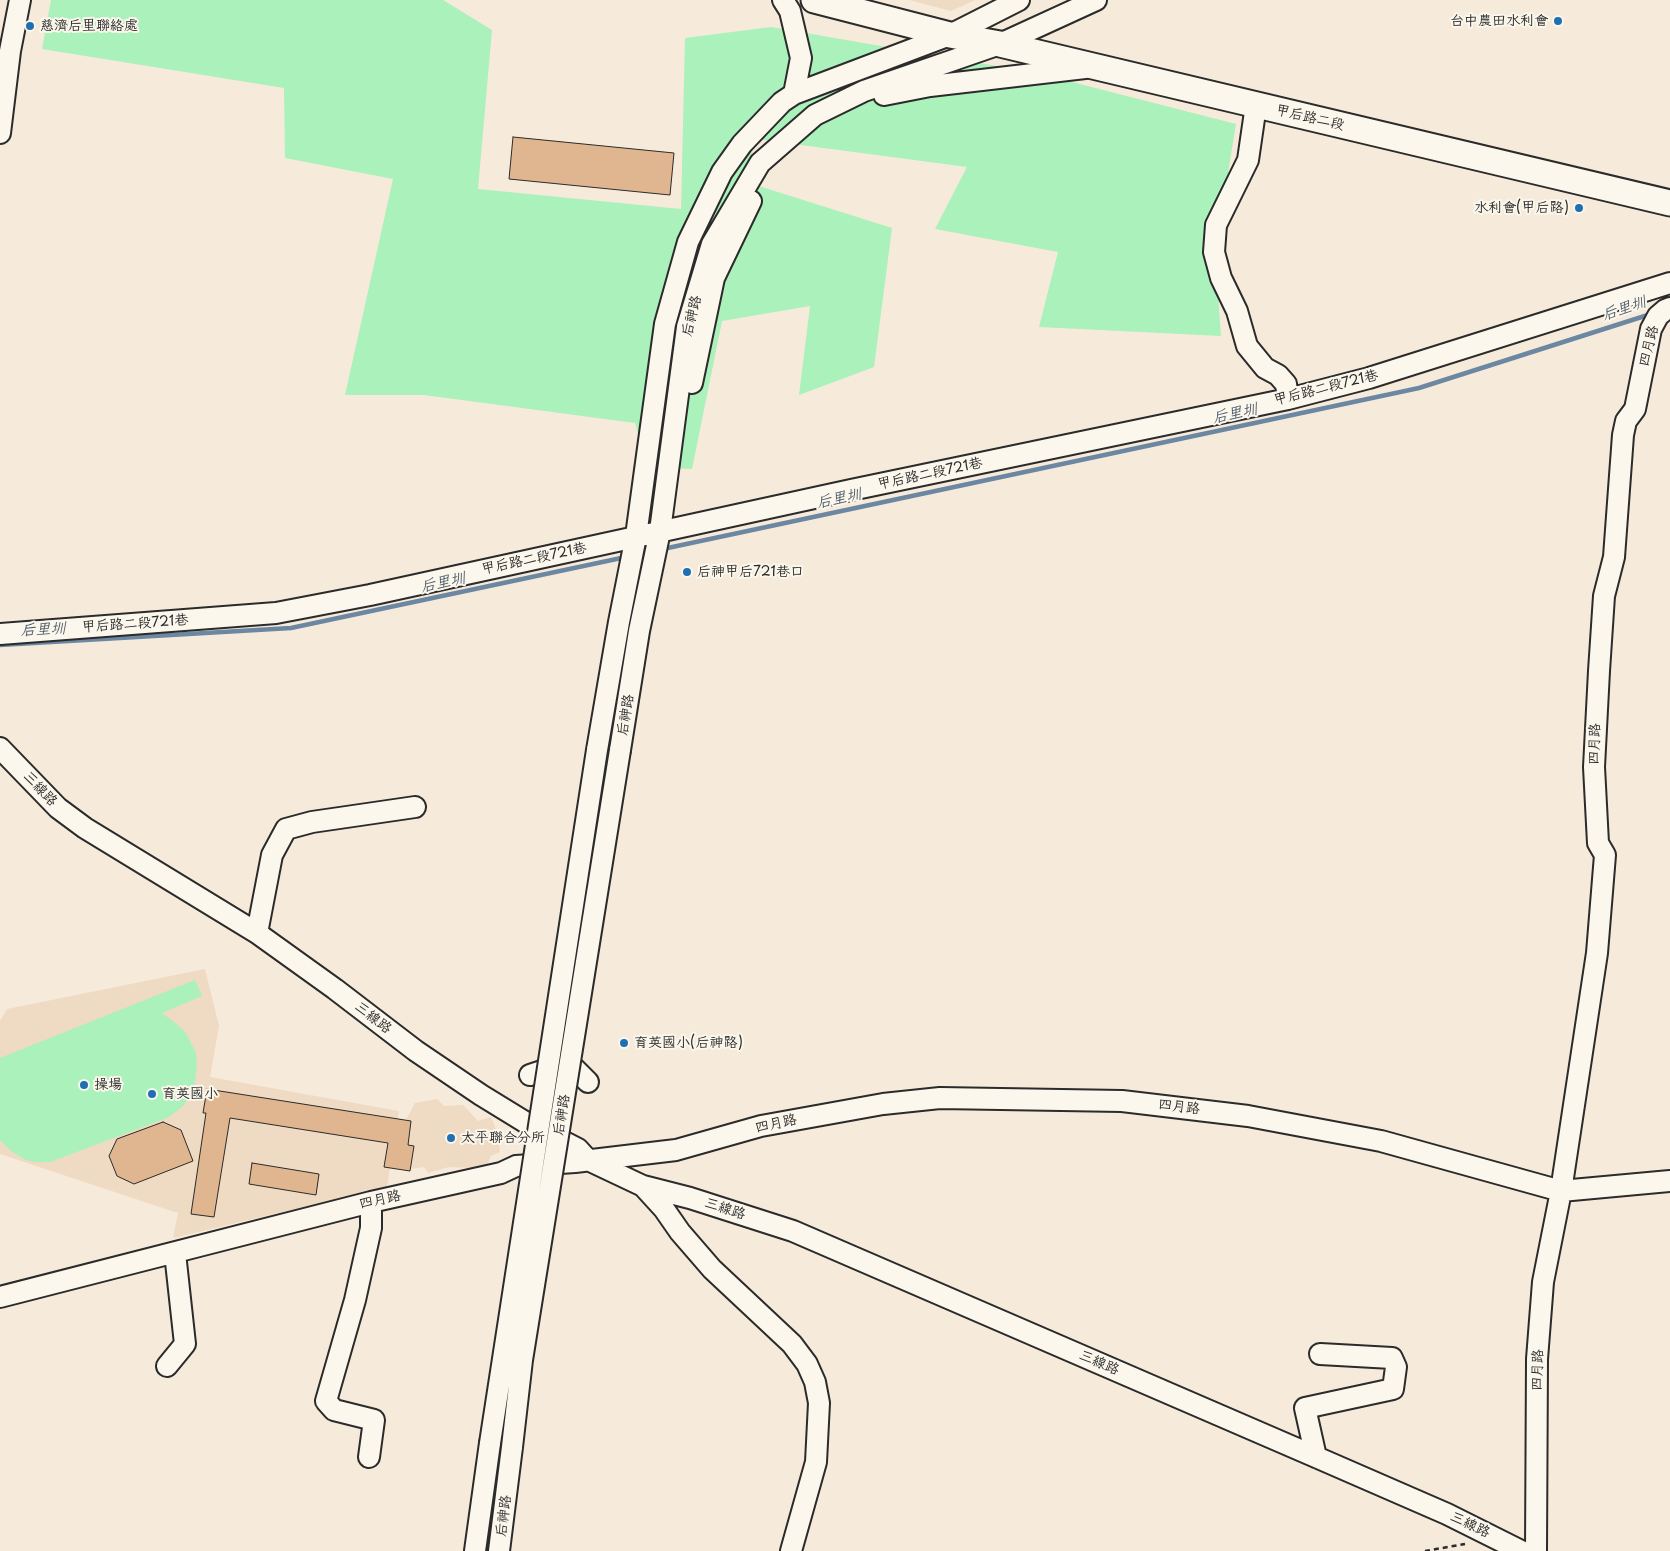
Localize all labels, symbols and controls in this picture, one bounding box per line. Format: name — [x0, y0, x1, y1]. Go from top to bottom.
place label: 台中農田水利會 — [1450, 13, 1548, 29]
marker: 台中農田水利會 — [1552, 15, 1564, 27]
place label: 慈濟后里聯絡處 — [40, 18, 138, 34]
marker: 慈濟后里聯絡處 — [24, 20, 36, 32]
street label: 甲后路二段 — [1274, 102, 1346, 134]
place label: 水利會(甲后路) — [1474, 200, 1569, 216]
marker: 水利會(甲后路) — [1573, 202, 1585, 214]
water label: 后里圳 — [1600, 293, 1648, 325]
street label: 后神路 — [679, 294, 705, 338]
street label: 四月路 — [1636, 324, 1662, 368]
street label: 甲后路二段721巷 — [1272, 367, 1380, 409]
water label: 后里圳 — [1211, 401, 1259, 427]
street label: 甲后路二段721巷 — [876, 455, 984, 493]
water label: 后里圳 — [815, 486, 863, 512]
street label: 甲后路二段721巷 — [480, 540, 588, 578]
place label: 后神甲后721巷口 — [697, 564, 804, 580]
marker: 后神甲后721巷口 — [681, 566, 693, 578]
water label: 后里圳 — [419, 570, 467, 596]
street label: 甲后路二段721巷 — [81, 612, 189, 636]
water label: 后里圳 — [20, 620, 66, 640]
street label: 后神路 — [614, 693, 638, 737]
street label: 四月路 — [1586, 723, 1604, 765]
street label: 三線路 — [19, 768, 61, 810]
street label: 三線路 — [351, 998, 395, 1038]
place label: 育英國小(后神路) — [634, 1035, 743, 1051]
marker: 育英國小(后神路) — [618, 1037, 630, 1049]
place label: 操場 — [94, 1077, 122, 1093]
marker: 操場 — [78, 1079, 90, 1091]
place label: 育英國小 — [162, 1086, 218, 1102]
marker: 育英國小 — [146, 1088, 158, 1100]
street label: 后神路 — [550, 1093, 574, 1137]
street label: 四月路 — [1157, 1096, 1201, 1118]
street label: 四月路 — [754, 1111, 798, 1137]
place label: 太平聯合分所 — [461, 1130, 545, 1146]
marker: 太平聯合分所 — [445, 1132, 457, 1144]
street label: 四月路 — [358, 1187, 402, 1213]
street label: 三線路 — [702, 1195, 748, 1223]
street label: 三線路 — [1076, 1347, 1122, 1379]
street label: 四月路 — [1529, 1349, 1547, 1391]
street label: 后神路 — [493, 1494, 515, 1538]
street label: 三線路 — [1447, 1509, 1493, 1541]

